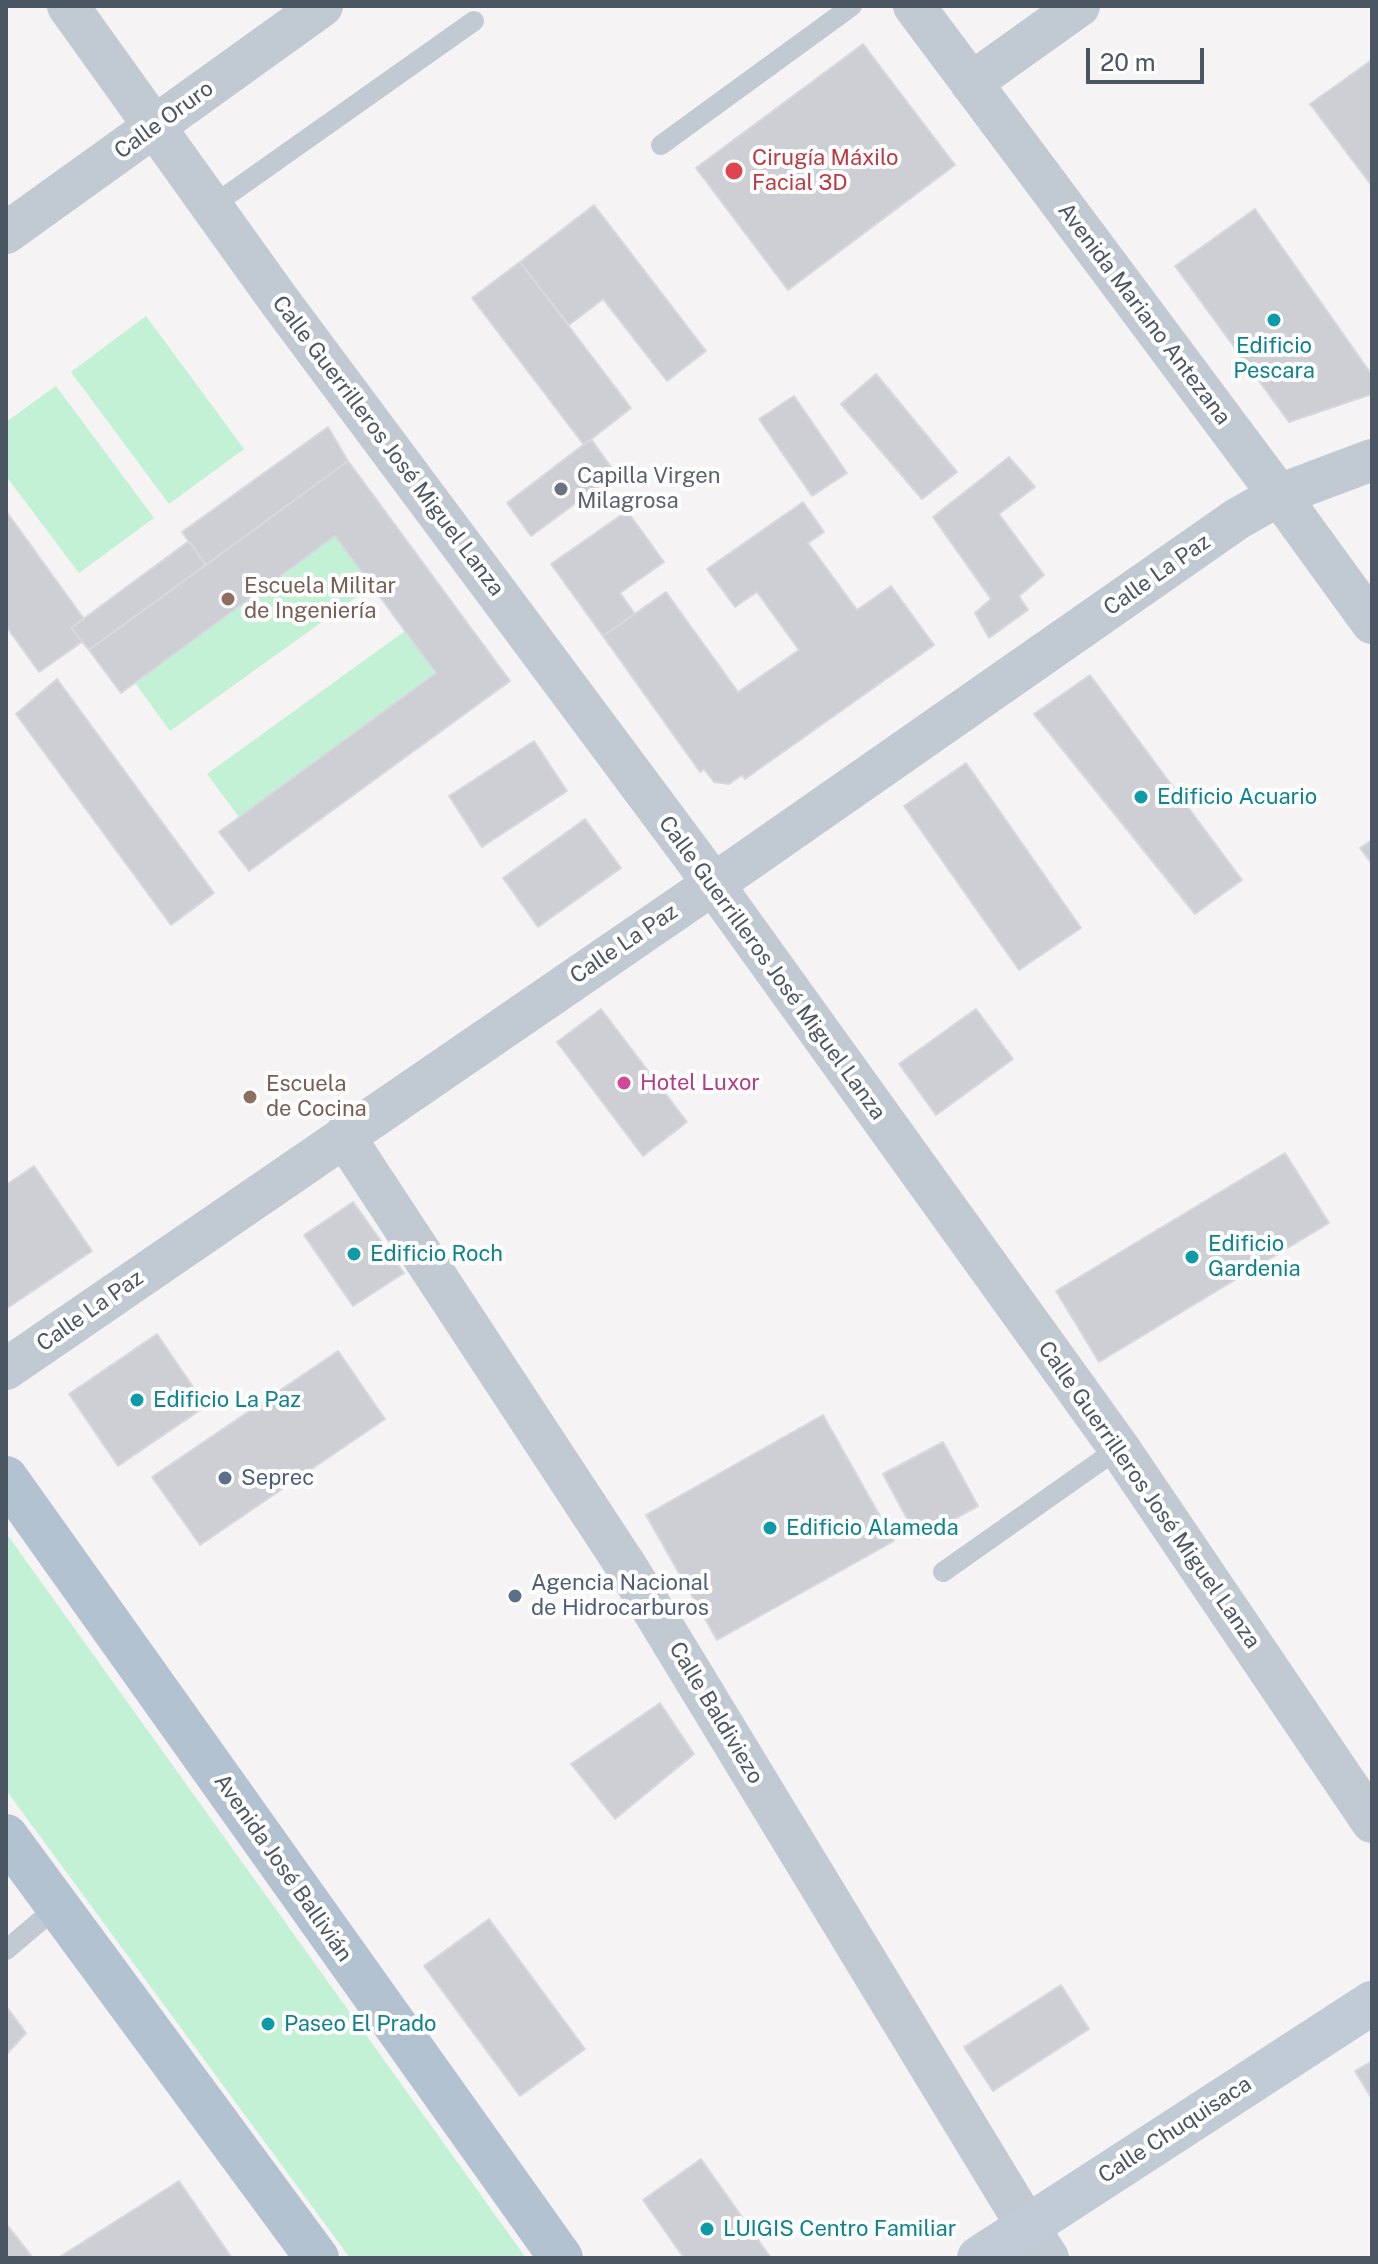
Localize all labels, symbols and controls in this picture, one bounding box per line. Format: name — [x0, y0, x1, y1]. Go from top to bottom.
scale bar — [1090, 32, 1208, 82]
text: 20 m — [1100, 48, 1156, 76]
street label: Calle Oruro — [109, 75, 219, 165]
place label: Cirugía Máxilo Facial 3D — [752, 145, 898, 196]
marker: Cirugía Máxilo Facial 3D — [723, 160, 745, 182]
street label: Avenida Mariano Antezana — [1052, 198, 1236, 430]
street label: Calle Guerrilleros José Miguel Lanza — [266, 291, 510, 601]
marker: Edificio Pescara — [1265, 311, 1283, 329]
place label: Edificio Pescara — [1233, 333, 1315, 384]
place label: Capilla Virgen Milagrosa — [577, 463, 720, 514]
marker: Capilla Virgen Milagrosa — [552, 480, 570, 498]
street label: Calle La Paz — [1099, 529, 1215, 621]
place label: Escuela Militar de Ingeniería — [244, 573, 396, 624]
marker: Escuela Militar de Ingeniería — [219, 590, 237, 608]
place label: Edificio Acuario — [1157, 784, 1317, 810]
marker: Edificio Acuario — [1132, 788, 1150, 806]
street label: Calle Guerrilleros José Miguel Lanza — [653, 811, 891, 1125]
street label: Calle La Paz — [565, 898, 683, 990]
place label: Hotel Luxor — [640, 1070, 760, 1096]
place label: Escuela de Cocina — [266, 1071, 367, 1122]
marker: Hotel Luxor — [615, 1074, 633, 1092]
marker: Escuela de Cocina — [241, 1088, 259, 1106]
place label: Edificio Gardenia — [1208, 1231, 1301, 1282]
place label: Edificio Roch — [370, 1241, 503, 1267]
marker: Edificio Roch — [345, 1245, 363, 1263]
marker: Edificio Gardenia — [1183, 1248, 1201, 1266]
street label: Calle La Paz — [32, 1265, 148, 1357]
street label: Calle Guerrilleros José Miguel Lanza — [1032, 1336, 1266, 1654]
place label: Edificio La Paz — [153, 1387, 301, 1413]
marker: Edificio La Paz — [128, 1391, 146, 1409]
place label: Seprec — [241, 1465, 314, 1491]
marker: Seprec — [216, 1469, 234, 1487]
place label: Edificio Alameda — [786, 1515, 959, 1541]
marker: Edificio Alameda — [761, 1519, 779, 1537]
place label: Agencia Nacional de Hidrocarburos — [531, 1570, 709, 1622]
marker: Agencia Nacional de Hidrocarburos — [506, 1587, 524, 1605]
street label: Calle Baldiviezo — [663, 1637, 769, 1789]
street label: Avenida José Ballivián — [208, 1769, 358, 1967]
place label: Paseo El Prado — [284, 2011, 437, 2037]
marker: Paseo El Prado — [259, 2015, 277, 2033]
street label: Calle Chuquisaca — [1094, 2071, 1256, 2189]
place label: LUIGIS Centro Familiar — [723, 2216, 956, 2242]
marker: LUIGIS Centro Familiar — [698, 2220, 716, 2238]

